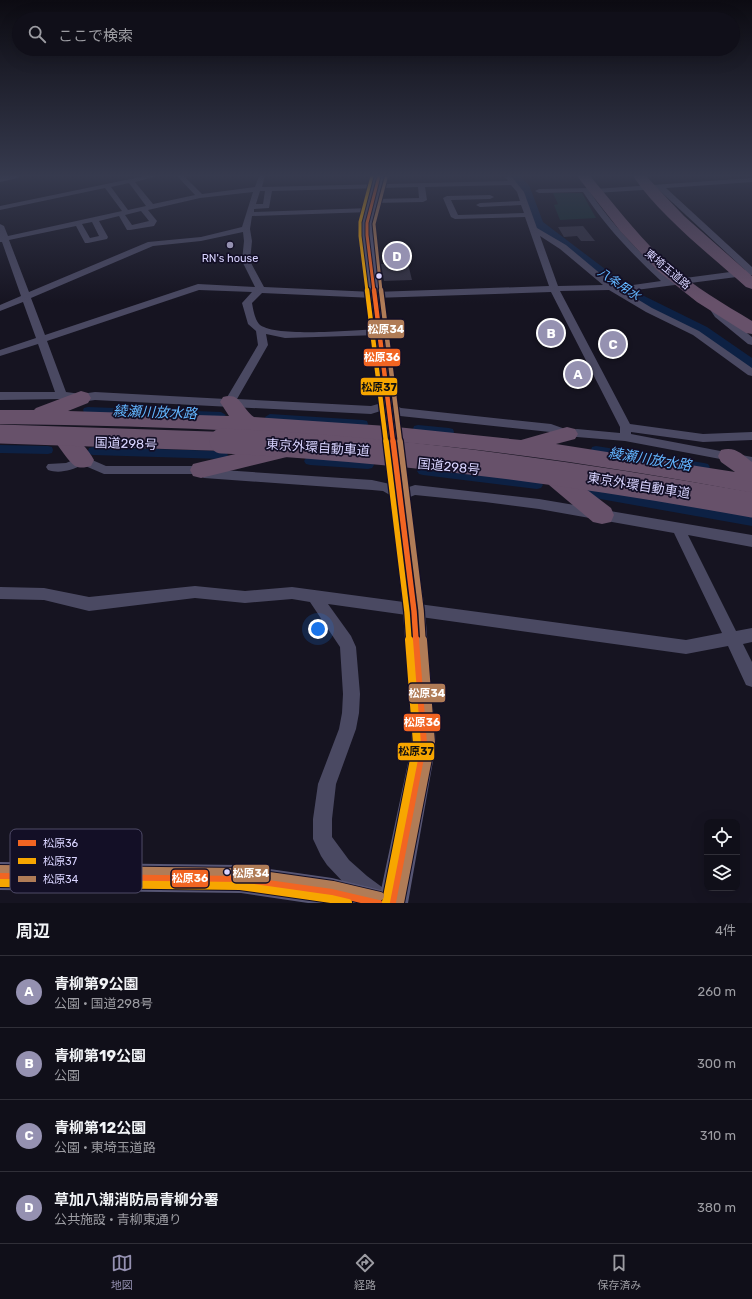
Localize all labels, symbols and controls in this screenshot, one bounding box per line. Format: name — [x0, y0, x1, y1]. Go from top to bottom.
search box — [12, 12, 740, 56]
icon: search — [26, 23, 48, 45]
text: ここで検索 — [58, 27, 133, 45]
marker: RN's house — [225, 240, 235, 250]
pin: D — [384, 241, 410, 271]
street label: 東埼玉道路 — [642, 247, 693, 292]
place label: RN's house — [202, 252, 258, 265]
water label: 八条用水 — [595, 265, 644, 304]
unlabelled marker — [374, 271, 384, 281]
pin: B — [538, 318, 564, 348]
line badge: 松原34 — [367, 319, 405, 339]
text: 松原34 — [368, 323, 405, 336]
pin: C — [600, 329, 626, 359]
line badge: 松原36 — [363, 348, 401, 367]
text: 松原36 — [364, 351, 400, 364]
pin: A — [565, 359, 591, 389]
line badge: 松原37 — [360, 377, 398, 396]
text: 松原37 — [361, 381, 397, 394]
water label: 綾瀬川放水路 — [113, 403, 198, 422]
street label: 国道298号 — [94, 435, 158, 452]
street label: 東京外環自動車道 — [266, 436, 370, 459]
water label: 綾瀬川放水路 — [607, 445, 694, 475]
street label: 国道298号 — [417, 456, 481, 477]
street label: 東京外環自動車道 — [586, 470, 691, 501]
your location — [308, 619, 328, 639]
line badge: 松原34 — [408, 683, 446, 703]
text: 松原34 — [409, 687, 446, 700]
line badge: 松原36 — [403, 713, 441, 732]
text: 松原36 — [404, 716, 440, 729]
line badge: 松原37 — [397, 742, 435, 761]
text: 松原37 — [398, 745, 434, 758]
map controls — [704, 819, 740, 891]
button: locate — [704, 819, 740, 855]
legend — [10, 829, 142, 893]
text: 松原36 — [43, 837, 79, 850]
text: 松原37 — [43, 855, 78, 868]
button: layers — [704, 855, 740, 891]
line badge: 松原34 — [232, 864, 270, 883]
unlabelled marker — [222, 867, 232, 877]
text: 松原34 — [233, 867, 270, 880]
line badge: 松原36 — [171, 869, 209, 888]
text: 松原36 — [172, 872, 208, 885]
text: 松原34 — [43, 873, 79, 886]
text: 周辺 — [16, 921, 50, 941]
text: 4件 — [715, 923, 736, 938]
text: 青柳第9公園 — [54, 975, 139, 993]
text: A — [24, 984, 34, 999]
text: 260 m — [698, 984, 736, 999]
text: 公園 · 国道298号 — [54, 996, 153, 1011]
text: 青柳第19公園 — [54, 1047, 146, 1065]
text: B — [24, 1056, 34, 1071]
text: 300 m — [697, 1056, 736, 1071]
text: 公園 — [54, 1068, 80, 1083]
text: 青柳第12公園 — [54, 1119, 146, 1137]
text: C — [24, 1128, 34, 1143]
text: 310 m — [700, 1128, 736, 1143]
text: 公園 · 東埼玉道路 — [54, 1140, 156, 1155]
text: 草加八潮消防局青柳分署 — [54, 1191, 219, 1209]
text: D — [24, 1200, 34, 1215]
text: 380 m — [697, 1200, 736, 1215]
text: 公共施設 · 青柳東通り — [54, 1212, 182, 1227]
tab: 地図 — [111, 1252, 133, 1292]
tab: 経路 — [354, 1252, 376, 1292]
tab: 保存済み — [597, 1252, 641, 1292]

